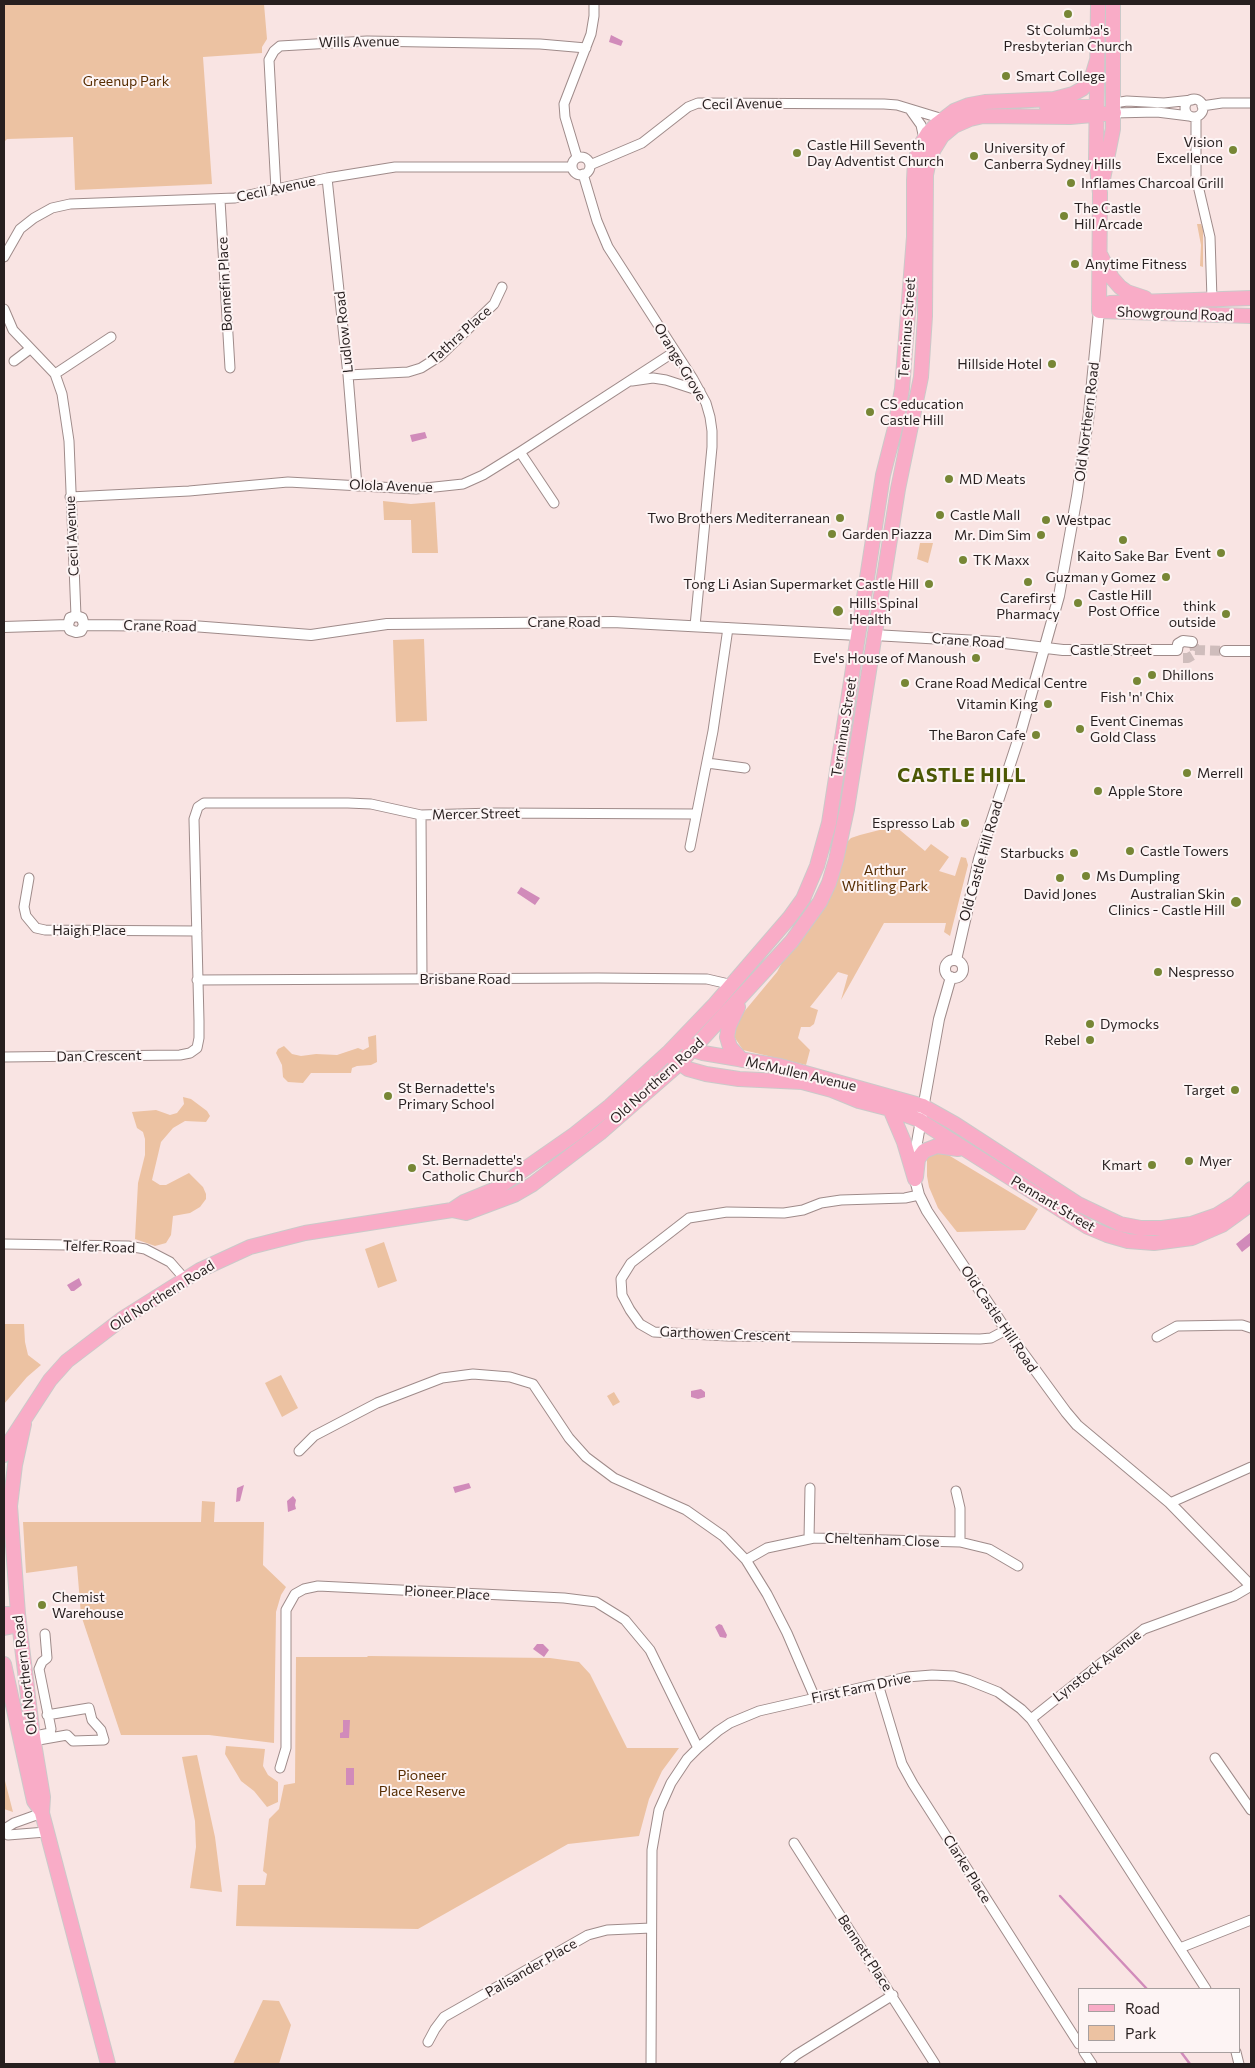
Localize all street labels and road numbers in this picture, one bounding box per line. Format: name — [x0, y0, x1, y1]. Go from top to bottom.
street label: Wills Avenue — [319, 33, 399, 51]
street label: Cecil Avenue — [702, 95, 782, 113]
street label: Cecil Avenue — [235, 172, 317, 206]
street label: Bonnefin Place — [214, 236, 236, 332]
street label: Terminus Street — [895, 277, 919, 379]
street label: Ludlow Road — [331, 290, 357, 374]
street label: Tathra Place — [425, 303, 495, 367]
street label: Showground Road — [1117, 304, 1233, 324]
street label: Orange Grove — [650, 320, 710, 404]
street label: Old Northern Road — [1071, 361, 1103, 483]
street label: Olola Avenue — [349, 476, 433, 496]
street label: Cecil Avenue — [62, 495, 82, 577]
street label: Crane Road — [527, 614, 601, 630]
street label: Crane Road — [123, 617, 197, 635]
street label: Crane Road — [931, 630, 1005, 652]
street label: Castle Street — [1070, 642, 1152, 658]
street label: Terminus Street — [828, 676, 860, 778]
street label: Old Castle Hill Road — [956, 799, 1006, 923]
street label: Mercer Street — [432, 805, 520, 823]
street label: Haigh Place — [52, 922, 126, 938]
street label: Brisbane Road — [420, 971, 510, 987]
street label: Old Northern Road — [607, 1034, 707, 1128]
street label: Dan Crescent — [56, 1047, 142, 1065]
street label: McMullen Avenue — [744, 1053, 858, 1095]
street label: Pennant Street — [1008, 1172, 1098, 1236]
street label: Telfer Road — [63, 1237, 135, 1257]
street label: Old Northern Road — [106, 1257, 218, 1335]
street label: Old Castle Hill Road — [957, 1263, 1041, 1375]
street label: Garthowen Crescent — [659, 1323, 791, 1345]
street label: Cheltenham Close — [824, 1530, 940, 1550]
street label: Pioneer Place — [404, 1582, 490, 1604]
street label: Old Northern Road — [9, 1614, 41, 1736]
street label: Lynstock Avenue — [1050, 1626, 1144, 1706]
street label: First Farm Drive — [810, 1669, 912, 1707]
street label: Clarke Place — [939, 1832, 995, 1906]
street label: Bennett Place — [834, 1912, 896, 1994]
street label: Palisander Place — [482, 1935, 580, 2001]

